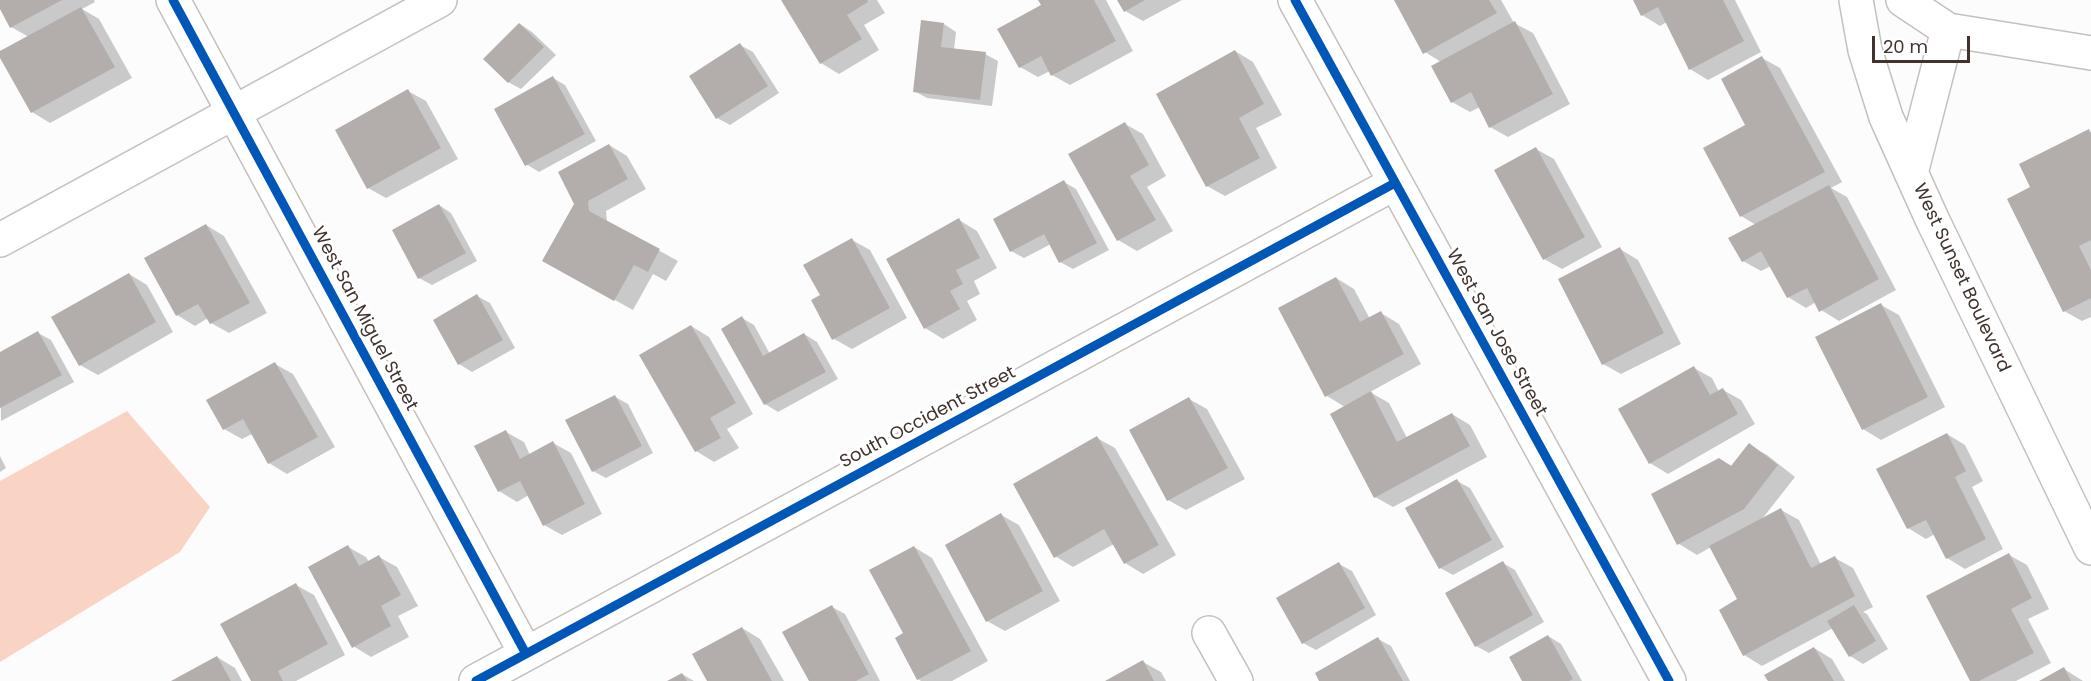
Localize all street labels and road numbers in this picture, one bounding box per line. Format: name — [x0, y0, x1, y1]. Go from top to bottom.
street label: West Sunset Boulevard — [1908, 180, 2014, 376]
street label: West San Miguel Street — [306, 223, 422, 415]
street label: West San Jose Street — [1441, 246, 1551, 420]
street label: South Occident Street — [836, 362, 1020, 474]

